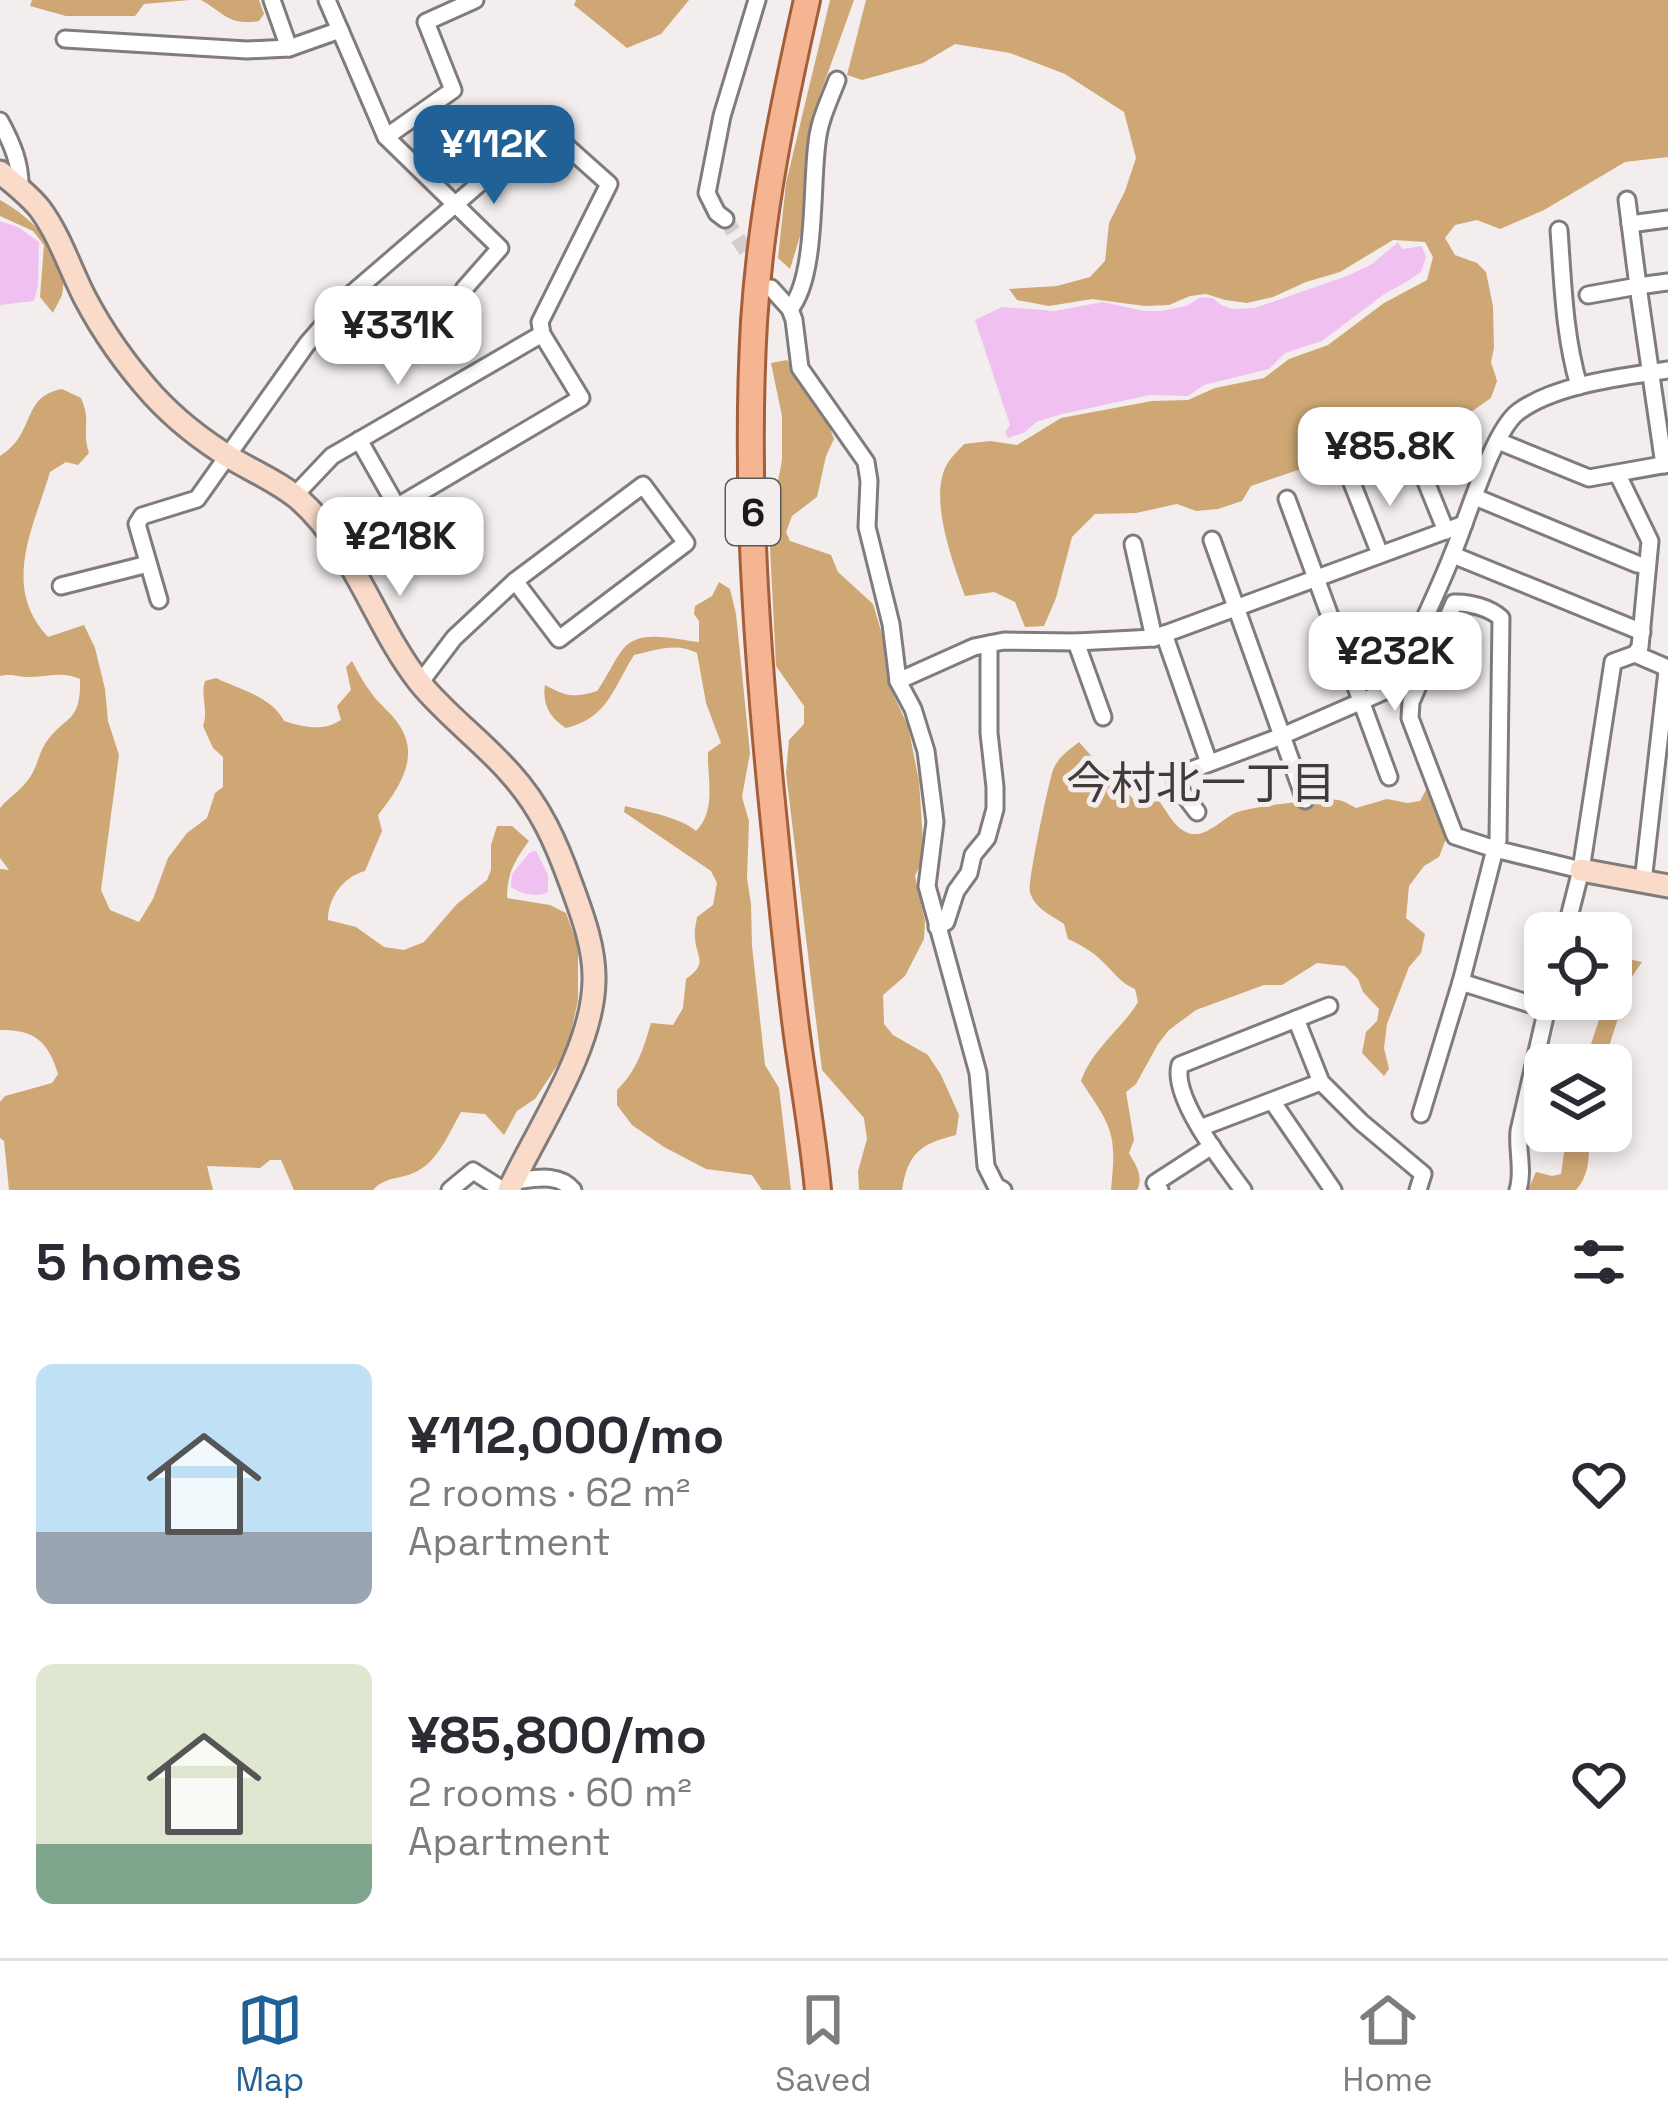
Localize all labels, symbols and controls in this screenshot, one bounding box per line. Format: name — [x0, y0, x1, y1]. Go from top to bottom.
pin: ¥112K — [410, 105, 578, 207]
text: ¥112K — [440, 119, 548, 168]
pin: ¥331K — [314, 286, 482, 388]
text: ¥331K — [342, 300, 454, 349]
pin: ¥85.8K — [1292, 407, 1488, 509]
text: ¥85.8K — [1325, 421, 1455, 470]
road number: 6 — [726, 479, 780, 545]
pin: ¥218K — [316, 497, 484, 599]
text: ¥218K — [344, 511, 456, 560]
pin: ¥232K — [1311, 612, 1479, 714]
text: ¥232K — [1336, 626, 1454, 675]
district label: 今村北一丁目 — [1066, 755, 1336, 812]
map controls — [1524, 912, 1632, 1152]
button: locate — [1524, 912, 1632, 1020]
button: layers — [1524, 1044, 1632, 1152]
icon: filters — [1566, 1229, 1632, 1295]
text: 5 homes — [36, 1230, 242, 1295]
text: ¥112,000/mo — [408, 1403, 724, 1468]
icon: home — [132, 1412, 276, 1556]
icon: heart — [1566, 1451, 1632, 1517]
text: 2 rooms · 62 m² — [408, 1468, 690, 1517]
text: Apartment — [408, 1517, 611, 1566]
text: ¥85,800/mo — [408, 1703, 707, 1768]
icon: home — [132, 1712, 276, 1856]
icon: heart — [1566, 1751, 1632, 1817]
text: 2 rooms · 60 m² — [408, 1768, 692, 1817]
text: Apartment — [408, 1817, 611, 1866]
tab: Map — [236, 1987, 304, 2101]
tab: Saved — [775, 1987, 872, 2101]
tab: Home — [1343, 1987, 1432, 2101]

